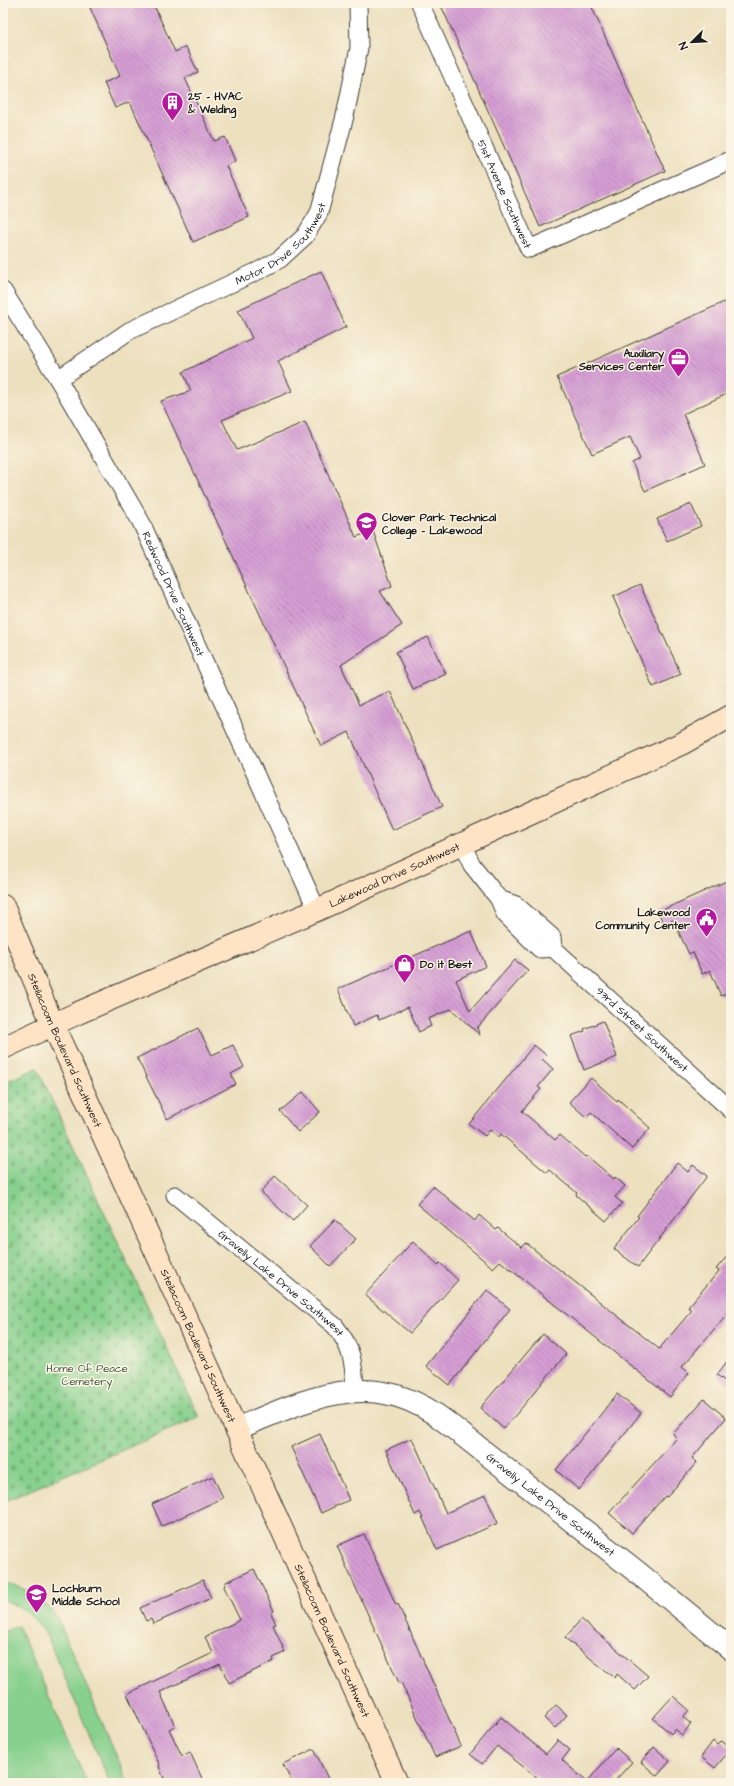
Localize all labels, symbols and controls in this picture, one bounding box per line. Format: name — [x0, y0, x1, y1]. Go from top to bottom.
north arrow — [672, 22, 712, 62]
text: N — [675, 40, 692, 52]
building icon: 25 - HVAC & Welding — [159, 89, 185, 122]
place label: 25 - HVAC & Welding — [187, 89, 243, 119]
street label: 51st Avenue Southwest — [474, 137, 536, 251]
street label: Motor Drive Southwest — [233, 200, 329, 288]
place label: Auxiliary Services Center — [578, 346, 665, 374]
office icon: Auxiliary Services Center — [666, 346, 692, 379]
school or university icon: Clover Park Technical College - Lakewood — [354, 510, 380, 543]
place label: Clover Park Technical College - Lakewood — [382, 510, 497, 540]
street label: Redwood Drive Southwest — [139, 529, 209, 659]
street label: Lakewood Drive Southwest — [327, 838, 463, 911]
place label: Lakewood Community Center — [596, 905, 691, 935]
public building icon: Lakewood Community Center — [693, 905, 719, 938]
shop icon: Do it Best — [391, 951, 417, 984]
place label: Do it Best — [420, 957, 473, 972]
street label: Steilacoom Boulevard Southwest — [25, 971, 106, 1130]
street label: 93rd Street Southwest — [593, 983, 692, 1076]
street label: Gravelly Lake Drive Southwest — [215, 1226, 348, 1340]
street label: Steilacoom Boulevard Southwest — [157, 1266, 240, 1425]
park label: Home Of Peace Cemetery — [46, 1361, 128, 1390]
street label: Gravelly Lake Drive Southwest — [483, 1449, 619, 1560]
street label: Steilacoom Boulevard Southwest — [291, 1561, 374, 1720]
school or university icon: Lochburn Middle School — [24, 1581, 50, 1614]
place label: Lochburn Middle School — [52, 1581, 120, 1609]

